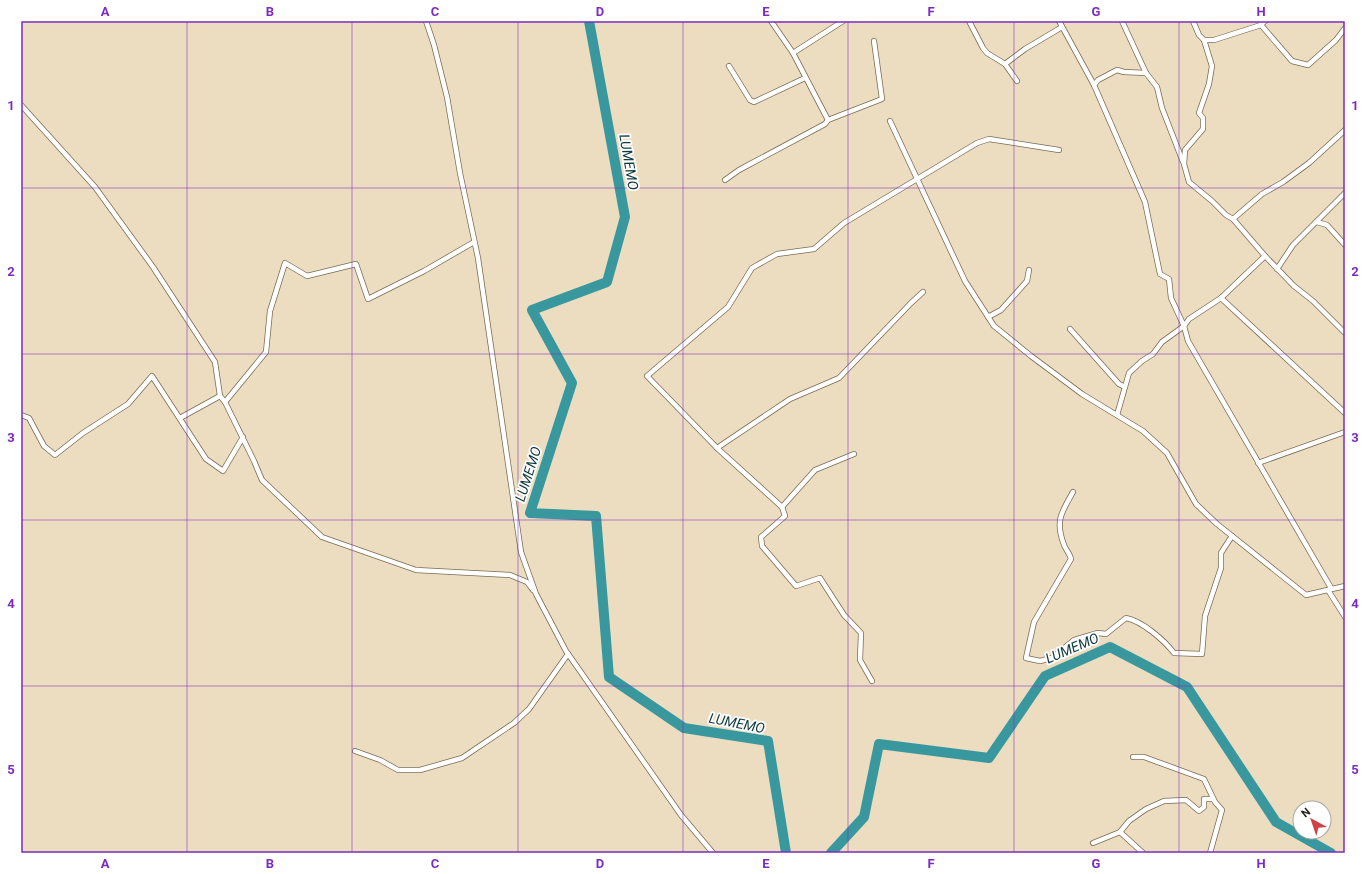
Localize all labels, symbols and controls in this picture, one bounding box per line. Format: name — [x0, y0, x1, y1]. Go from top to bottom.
text: A — [101, 4, 110, 19]
text: B — [266, 4, 274, 19]
text: C — [431, 4, 440, 19]
text: D — [596, 4, 604, 19]
text: E — [762, 4, 770, 19]
text: F — [927, 4, 935, 19]
text: G — [1092, 4, 1101, 19]
text: H — [1256, 4, 1266, 19]
text: 1 — [7, 98, 15, 113]
text: 1 — [1351, 98, 1359, 113]
water label: LUMEMO — [616, 133, 642, 191]
text: 2 — [7, 264, 15, 279]
text: 2 — [1351, 264, 1359, 279]
text: 3 — [7, 430, 15, 445]
text: 3 — [1351, 430, 1359, 445]
water label: LUMEMO — [512, 445, 544, 503]
text: 4 — [7, 596, 15, 611]
text: 4 — [1351, 596, 1359, 611]
water label: LUMEMO — [1043, 630, 1101, 666]
water label: LUMEMO — [708, 710, 766, 736]
text: 5 — [7, 762, 15, 777]
text: 5 — [1351, 762, 1359, 777]
north arrow — [1292, 800, 1332, 840]
text: N — [1299, 805, 1313, 820]
text: A — [101, 856, 110, 871]
text: B — [266, 856, 274, 871]
text: C — [431, 856, 440, 871]
text: D — [596, 856, 604, 871]
text: E — [762, 856, 770, 871]
text: F — [927, 856, 935, 871]
text: G — [1092, 856, 1101, 871]
text: H — [1256, 856, 1266, 871]

